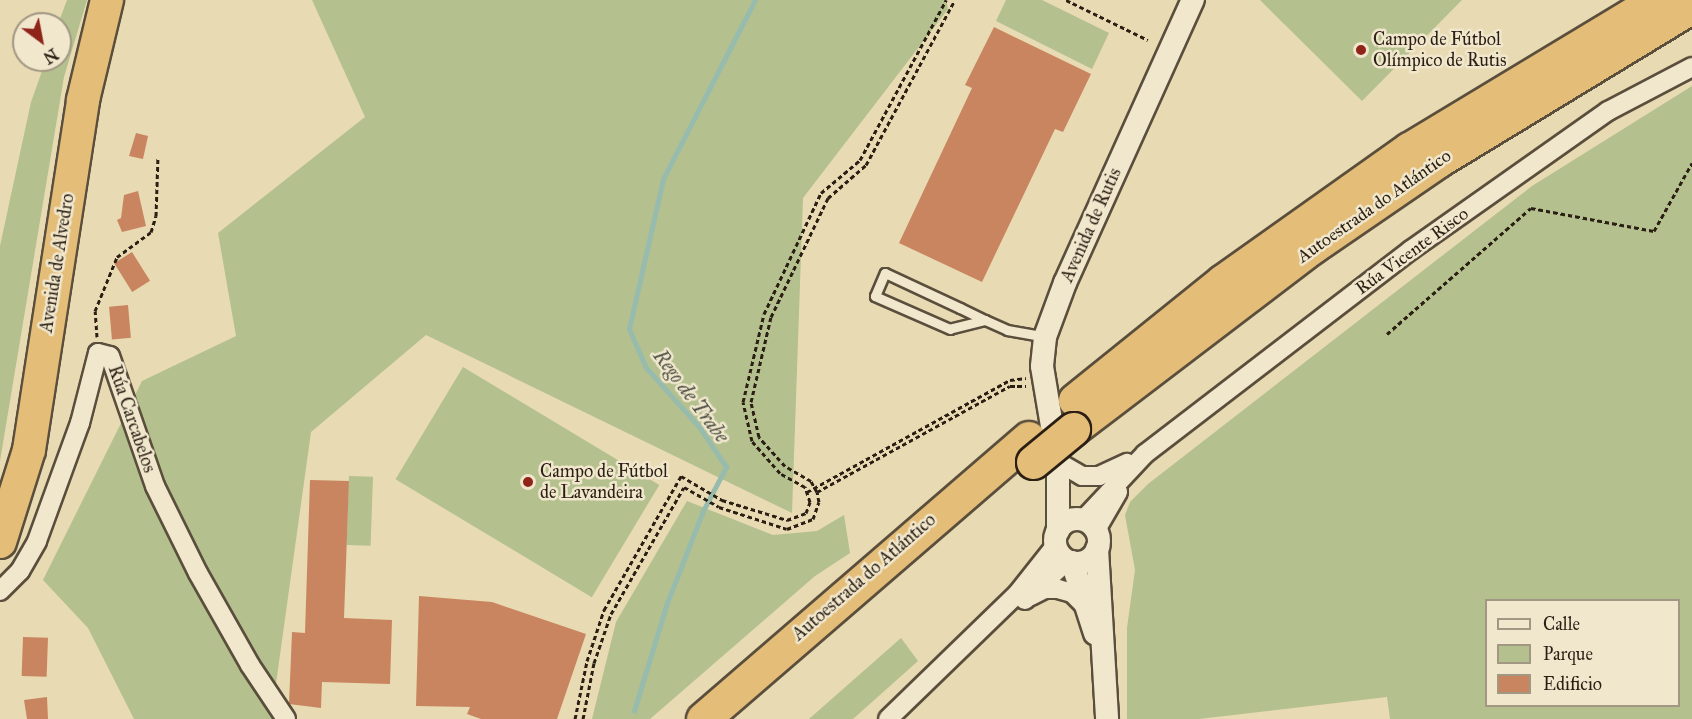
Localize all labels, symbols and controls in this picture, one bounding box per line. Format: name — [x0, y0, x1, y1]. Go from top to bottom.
north arrow — [12, 12, 72, 72]
place label: Campo de Fútbol Olímpico de Rutis — [1373, 29, 1507, 72]
marker: Campo de Fútbol Olímpico de Rutis — [1354, 43, 1368, 57]
text: N — [40, 44, 62, 68]
street label: Autoestrada do Atlántico — [1293, 145, 1455, 267]
street label: Avenida de Rutis — [1056, 164, 1126, 286]
street label: Avenida de Alvedro — [35, 192, 79, 334]
street label: Rúa Vicente Risco — [1351, 203, 1473, 299]
water label: Rego de Trabe — [648, 345, 734, 447]
street label: Rúa Carcabelos — [104, 362, 160, 476]
place label: Campo de Fútbol de Lavandeira — [540, 461, 668, 504]
marker: Campo de Fútbol de Lavandeira — [521, 475, 535, 489]
street label: Autoestrada do Atlántico — [788, 509, 940, 645]
legend — [1485, 599, 1680, 707]
text: Calle — [1543, 613, 1580, 635]
text: Parque — [1543, 643, 1593, 665]
text: Edificio — [1543, 673, 1602, 695]

